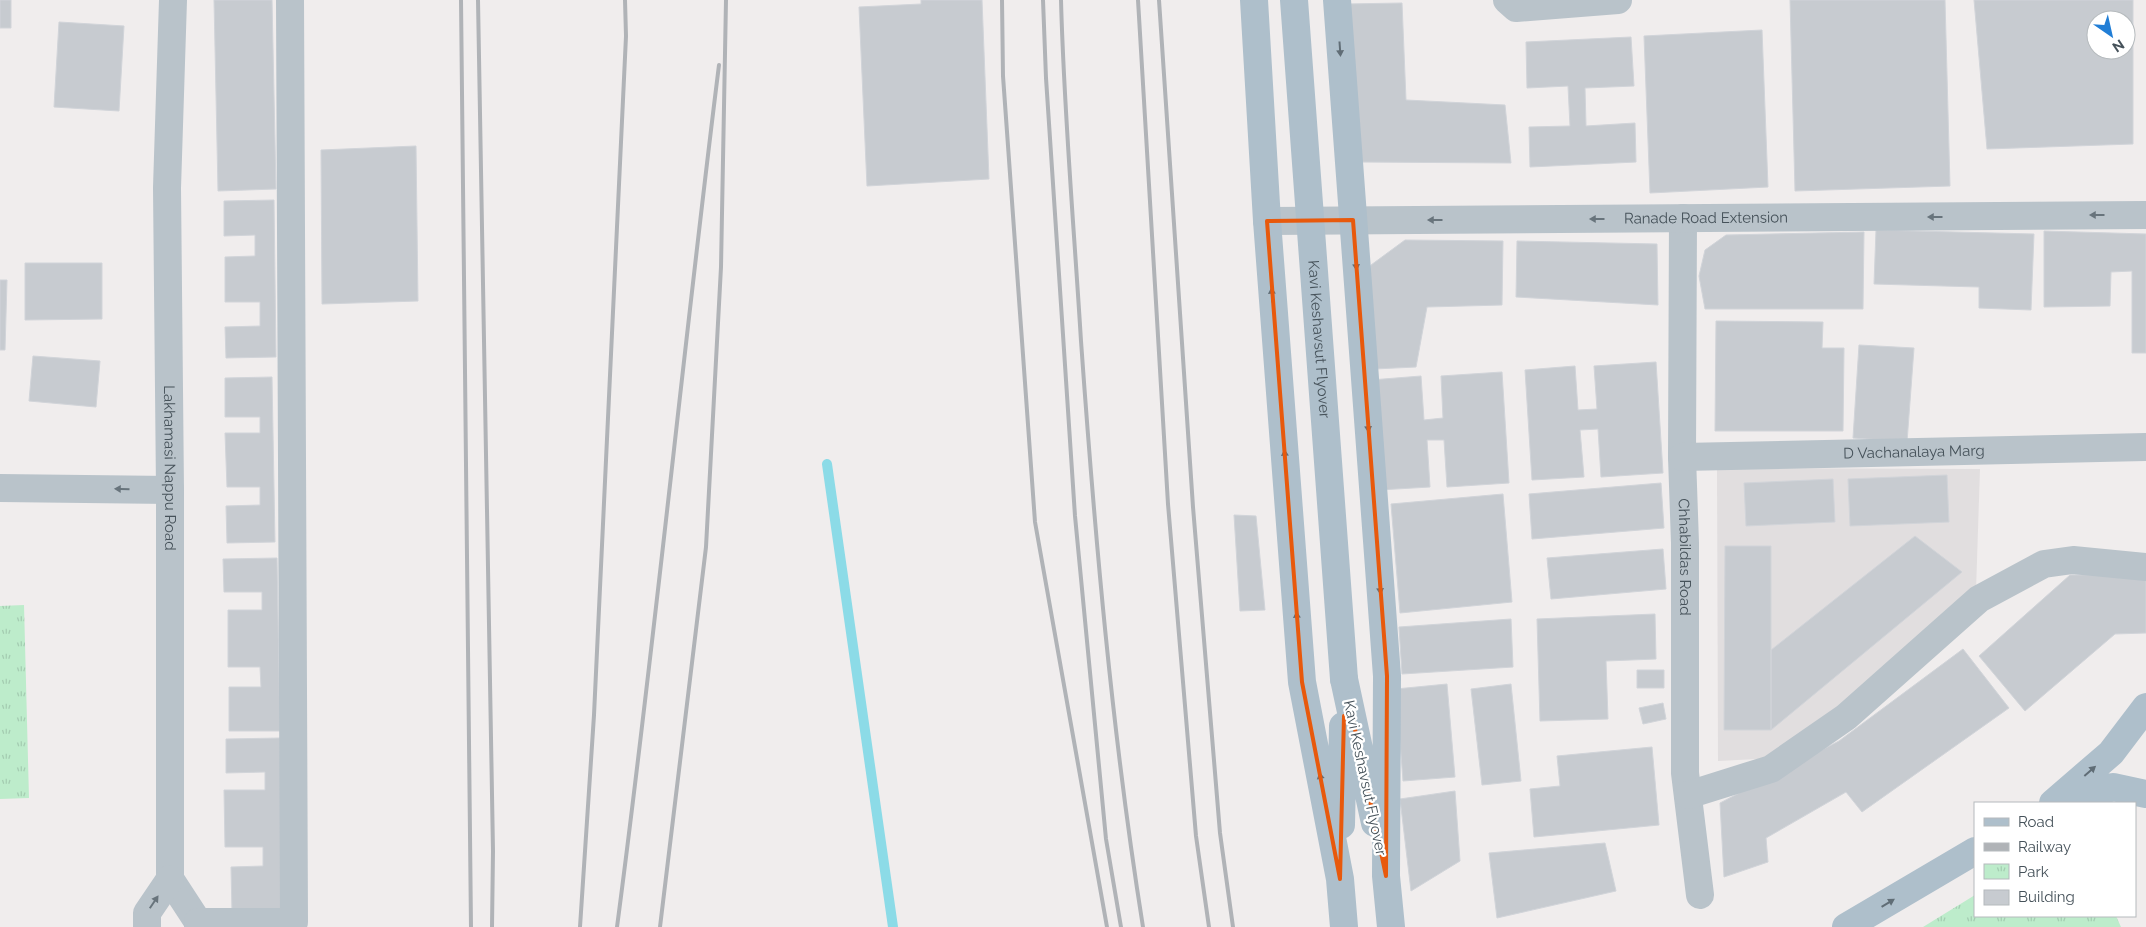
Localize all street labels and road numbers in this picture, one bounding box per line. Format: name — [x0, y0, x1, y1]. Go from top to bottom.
street label: Ranade Road Extension — [1624, 208, 1788, 228]
street label: Kavi Keshavsut Flyover — [1304, 259, 1334, 420]
street label: Lakhamasi Nappu Road — [160, 385, 179, 550]
street label: D Vachanalaya Marg — [1843, 441, 1985, 463]
street label: Chhabildas Road — [1674, 498, 1694, 616]
street label: Kavi Keshavsut Flyover — [1340, 699, 1390, 858]

